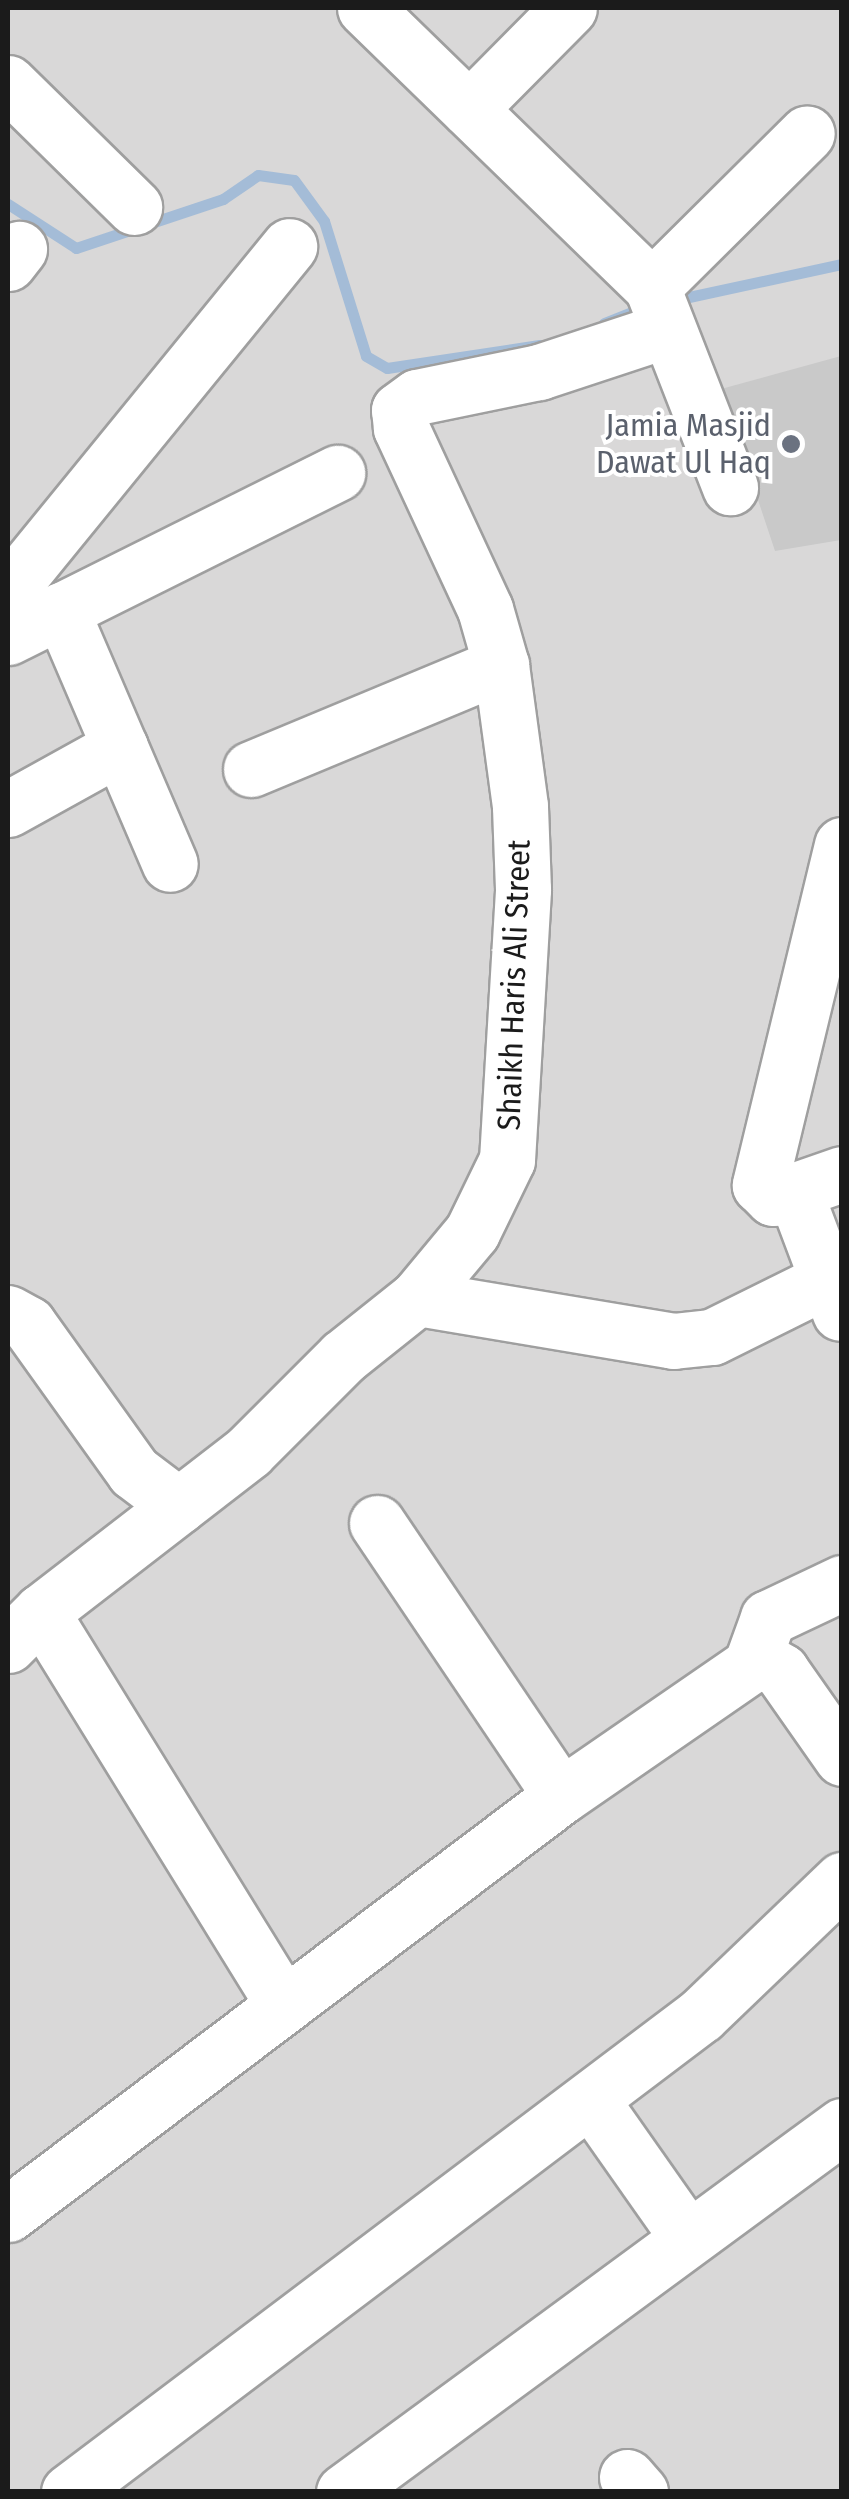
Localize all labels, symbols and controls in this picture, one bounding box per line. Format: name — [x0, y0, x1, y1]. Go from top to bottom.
place label: Jamia Masjid Dawat Ul Haq — [596, 407, 771, 482]
marker: Jamia Masjid Dawat Ul Haq — [780, 433, 802, 455]
street label: Shaikh Haris Ali Street — [490, 839, 538, 1131]

